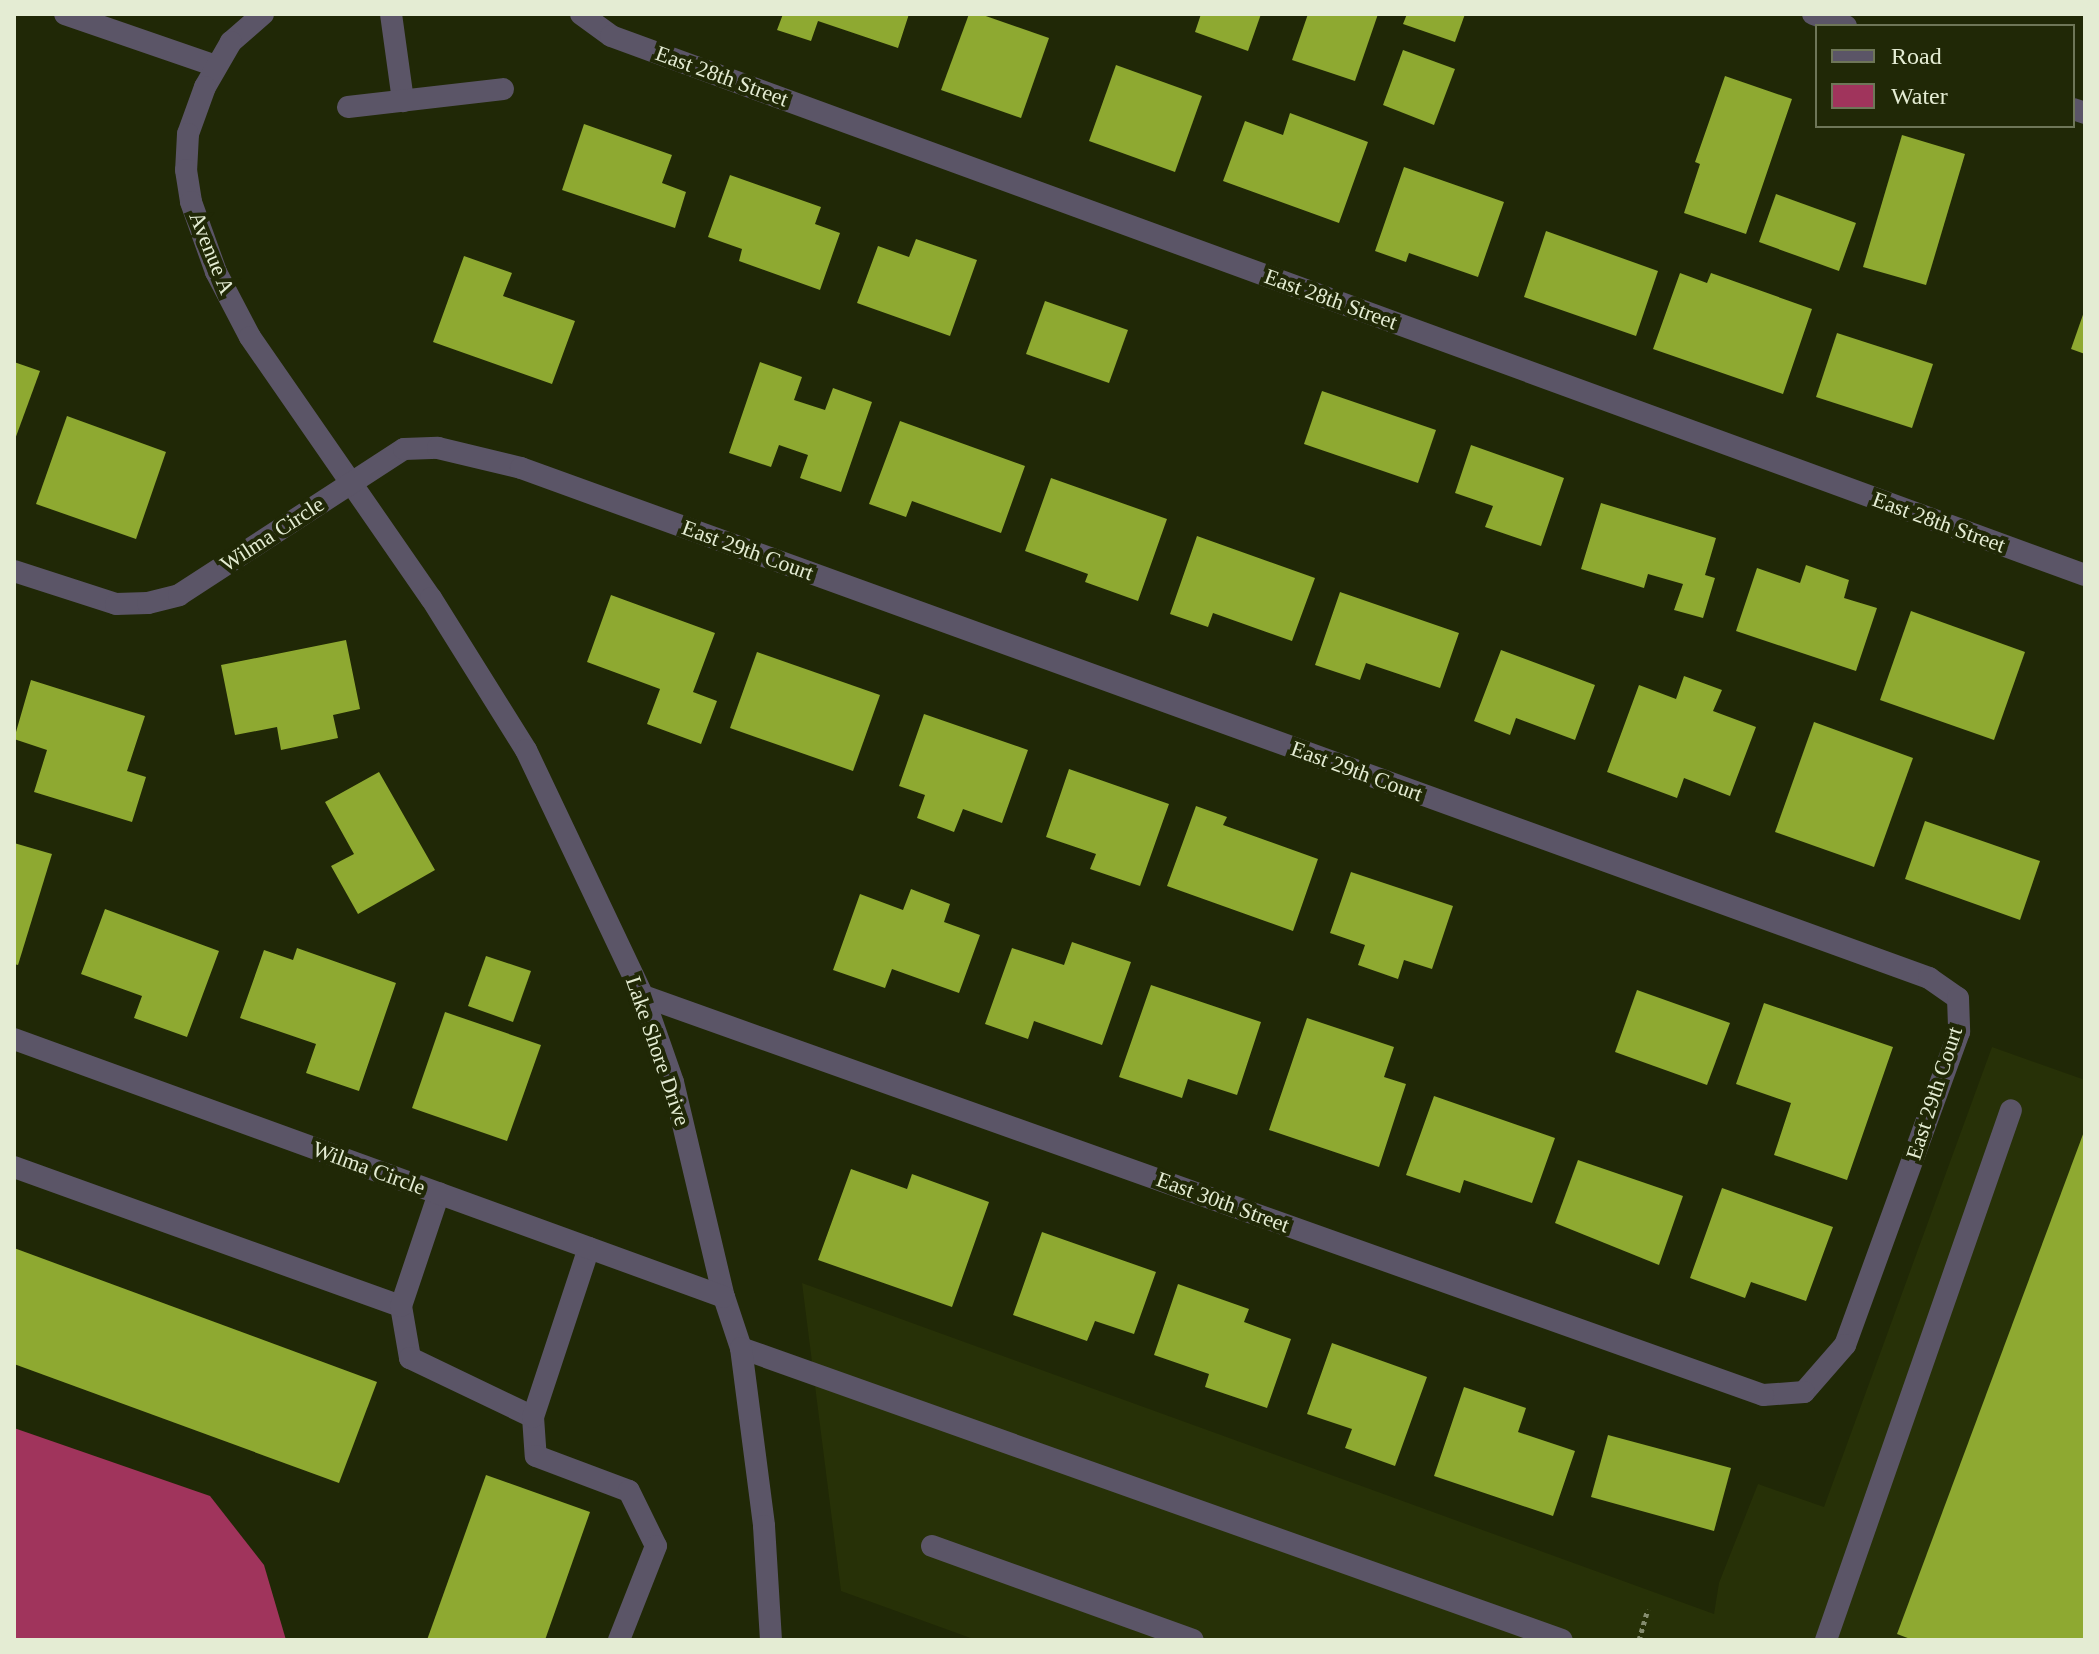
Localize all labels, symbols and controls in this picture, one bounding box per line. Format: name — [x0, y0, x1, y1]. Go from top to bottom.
legend — [1815, 24, 2075, 128]
street label: East 28th Street — [652, 40, 792, 112]
text: Road — [1891, 43, 1942, 69]
text: Water — [1891, 83, 1948, 109]
street label: Avenue A — [183, 207, 241, 299]
street label: East 28th Street — [1261, 263, 1401, 335]
street label: East 28th Street — [1869, 486, 2009, 558]
street label: Wilma Circle — [215, 491, 329, 577]
street label: East 29th Court — [679, 514, 817, 586]
street label: East 29th Court — [1288, 735, 1426, 807]
street label: Lake Shore Drive — [620, 973, 696, 1129]
street label: East 29th Court — [1900, 1023, 1968, 1163]
street label: Wilma Circle — [309, 1135, 429, 1201]
street label: East 30th Street — [1153, 1166, 1293, 1238]

